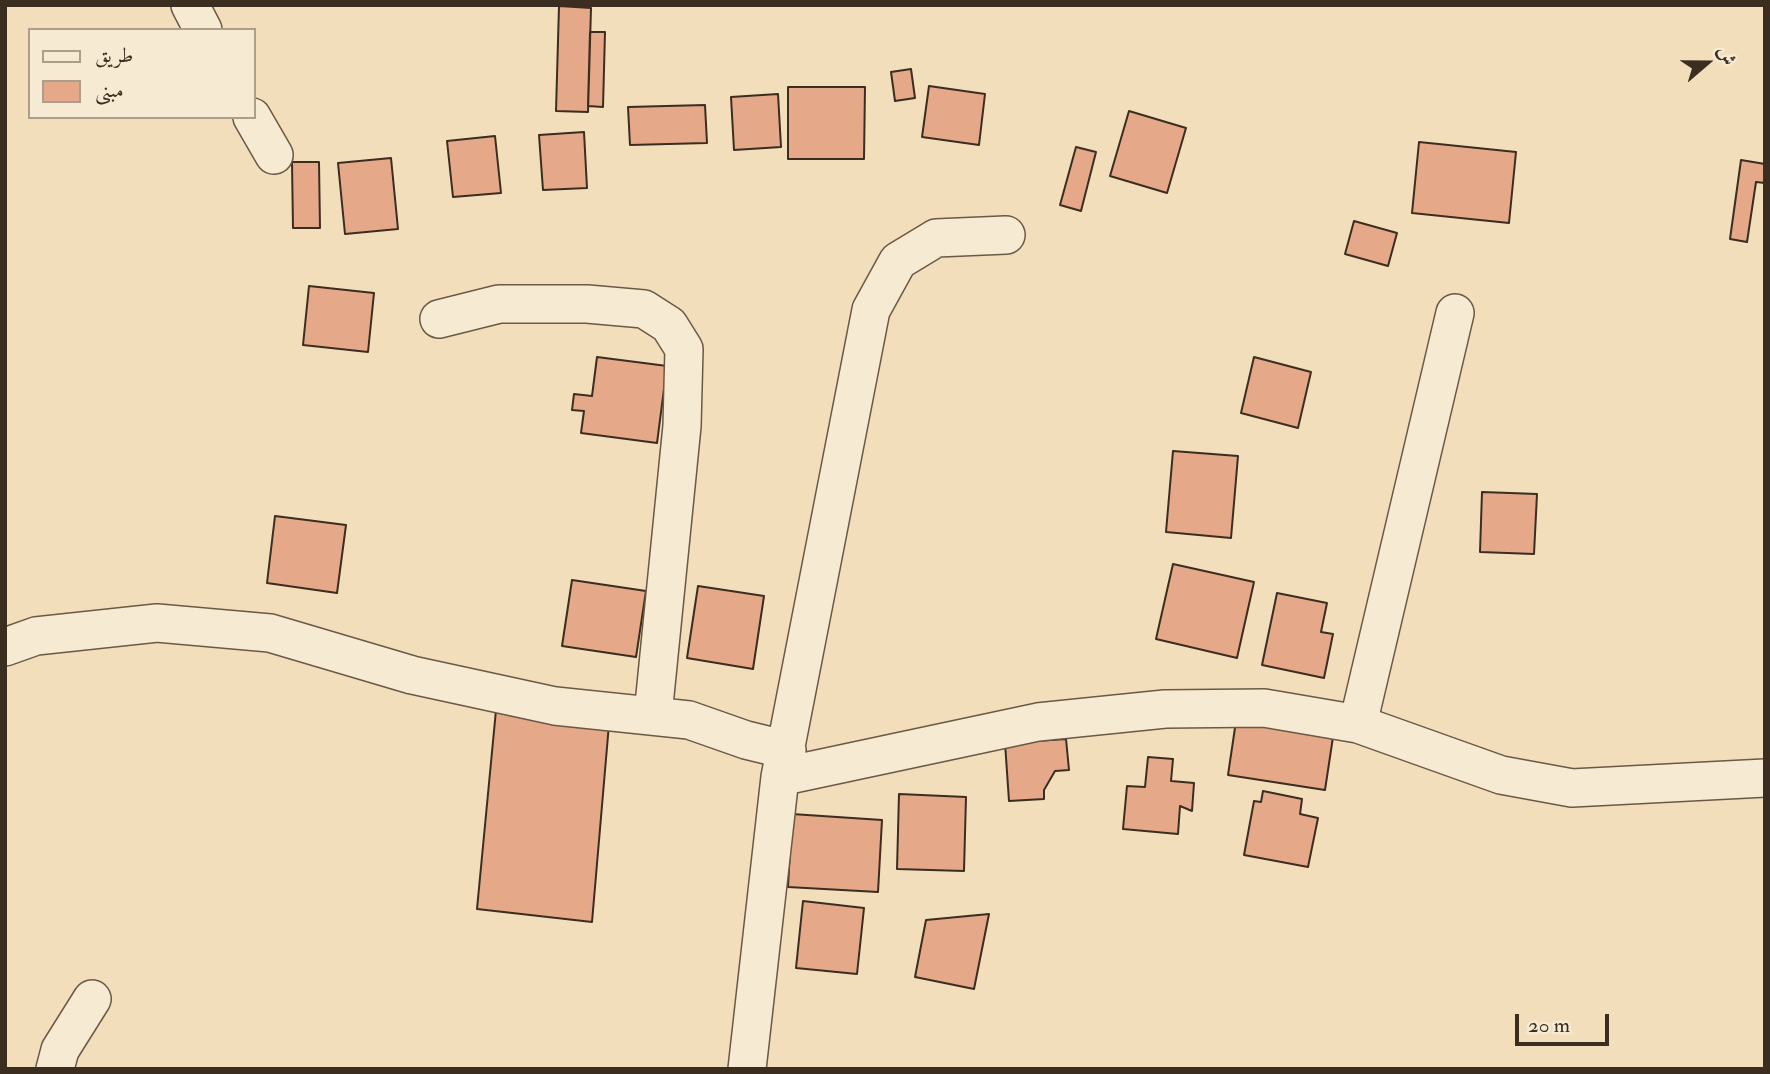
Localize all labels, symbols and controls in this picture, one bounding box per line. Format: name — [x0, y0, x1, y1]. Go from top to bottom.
legend — [28, 28, 256, 119]
north arrow — [1672, 28, 1742, 98]
text: طريق — [95, 42, 133, 69]
text: ش — [1712, 43, 1741, 69]
text: مبنى — [95, 77, 124, 104]
scale bar — [1518, 1000, 1612, 1044]
text: 20 m — [1528, 1012, 1570, 1039]

